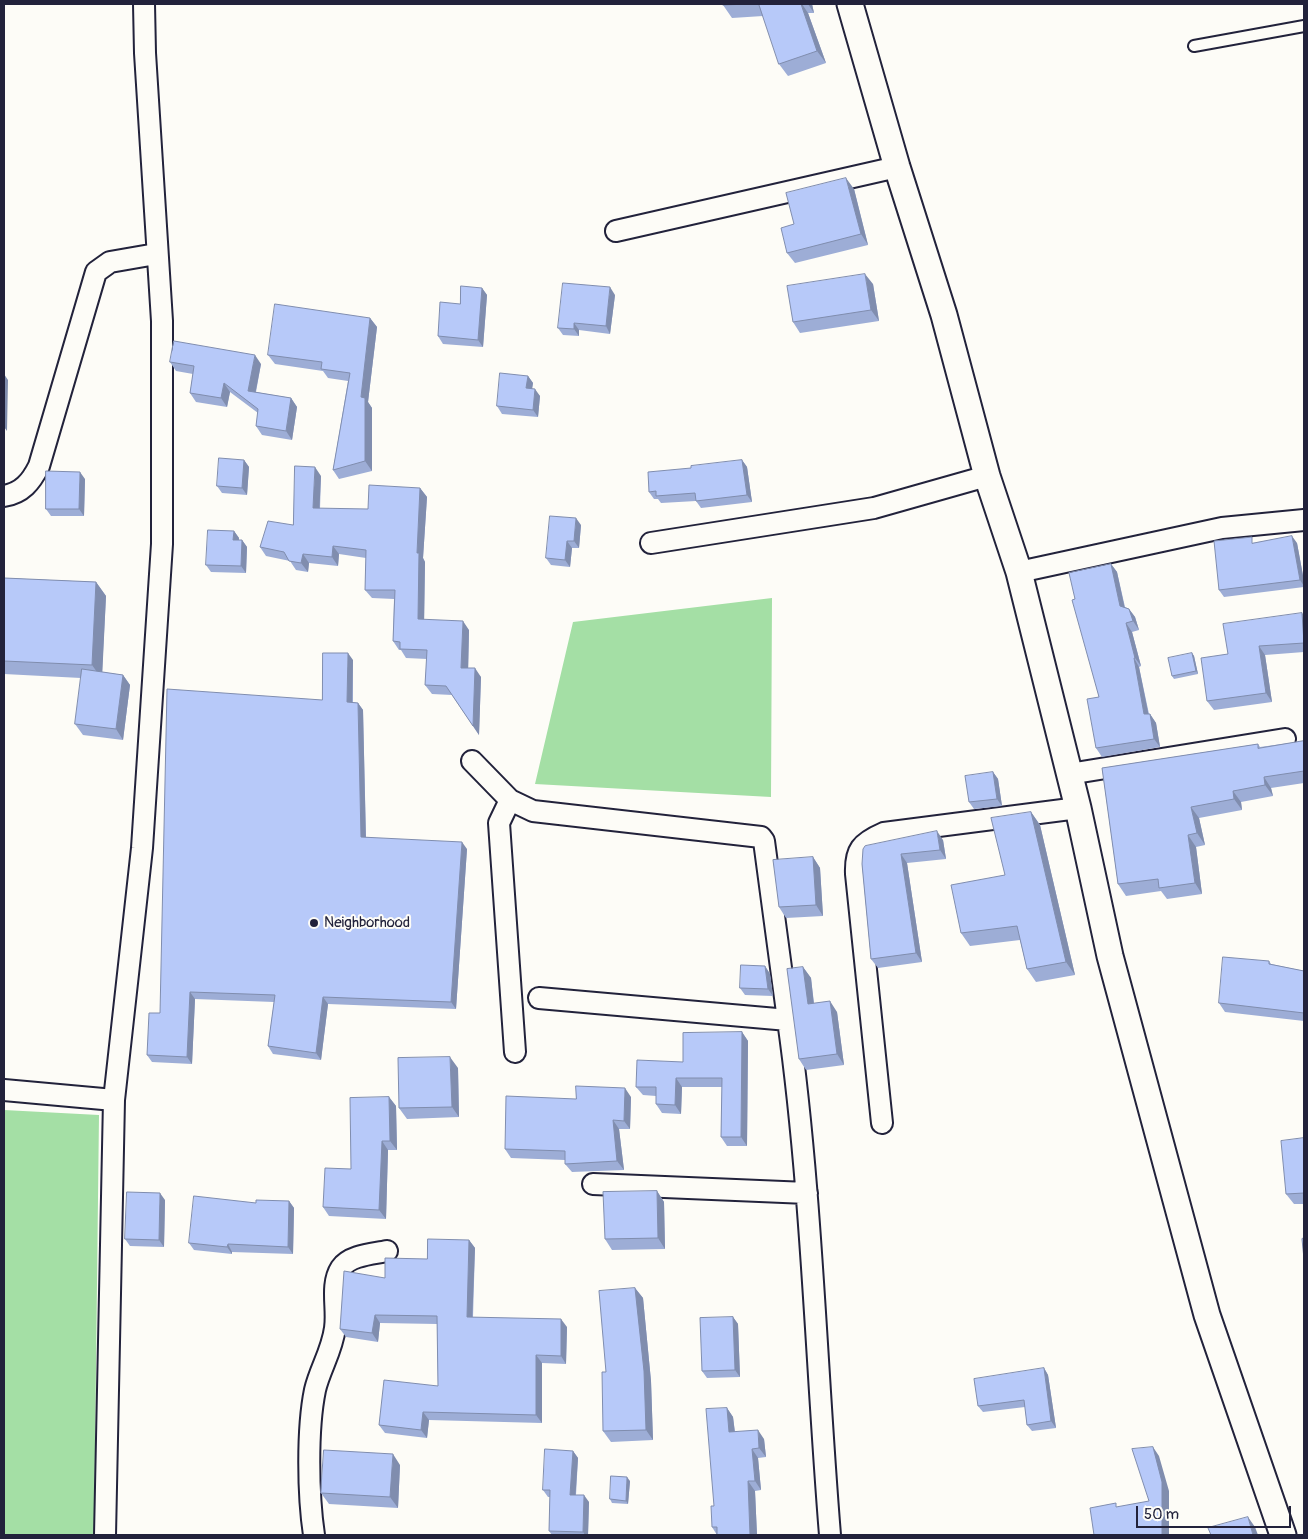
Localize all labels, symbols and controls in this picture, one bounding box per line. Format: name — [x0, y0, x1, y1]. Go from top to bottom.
place label: Neighborhood — [324, 914, 410, 932]
marker: Neighborhood — [308, 917, 320, 929]
scale bar — [1138, 1496, 1293, 1528]
text: 50 m — [1144, 1505, 1179, 1524]

